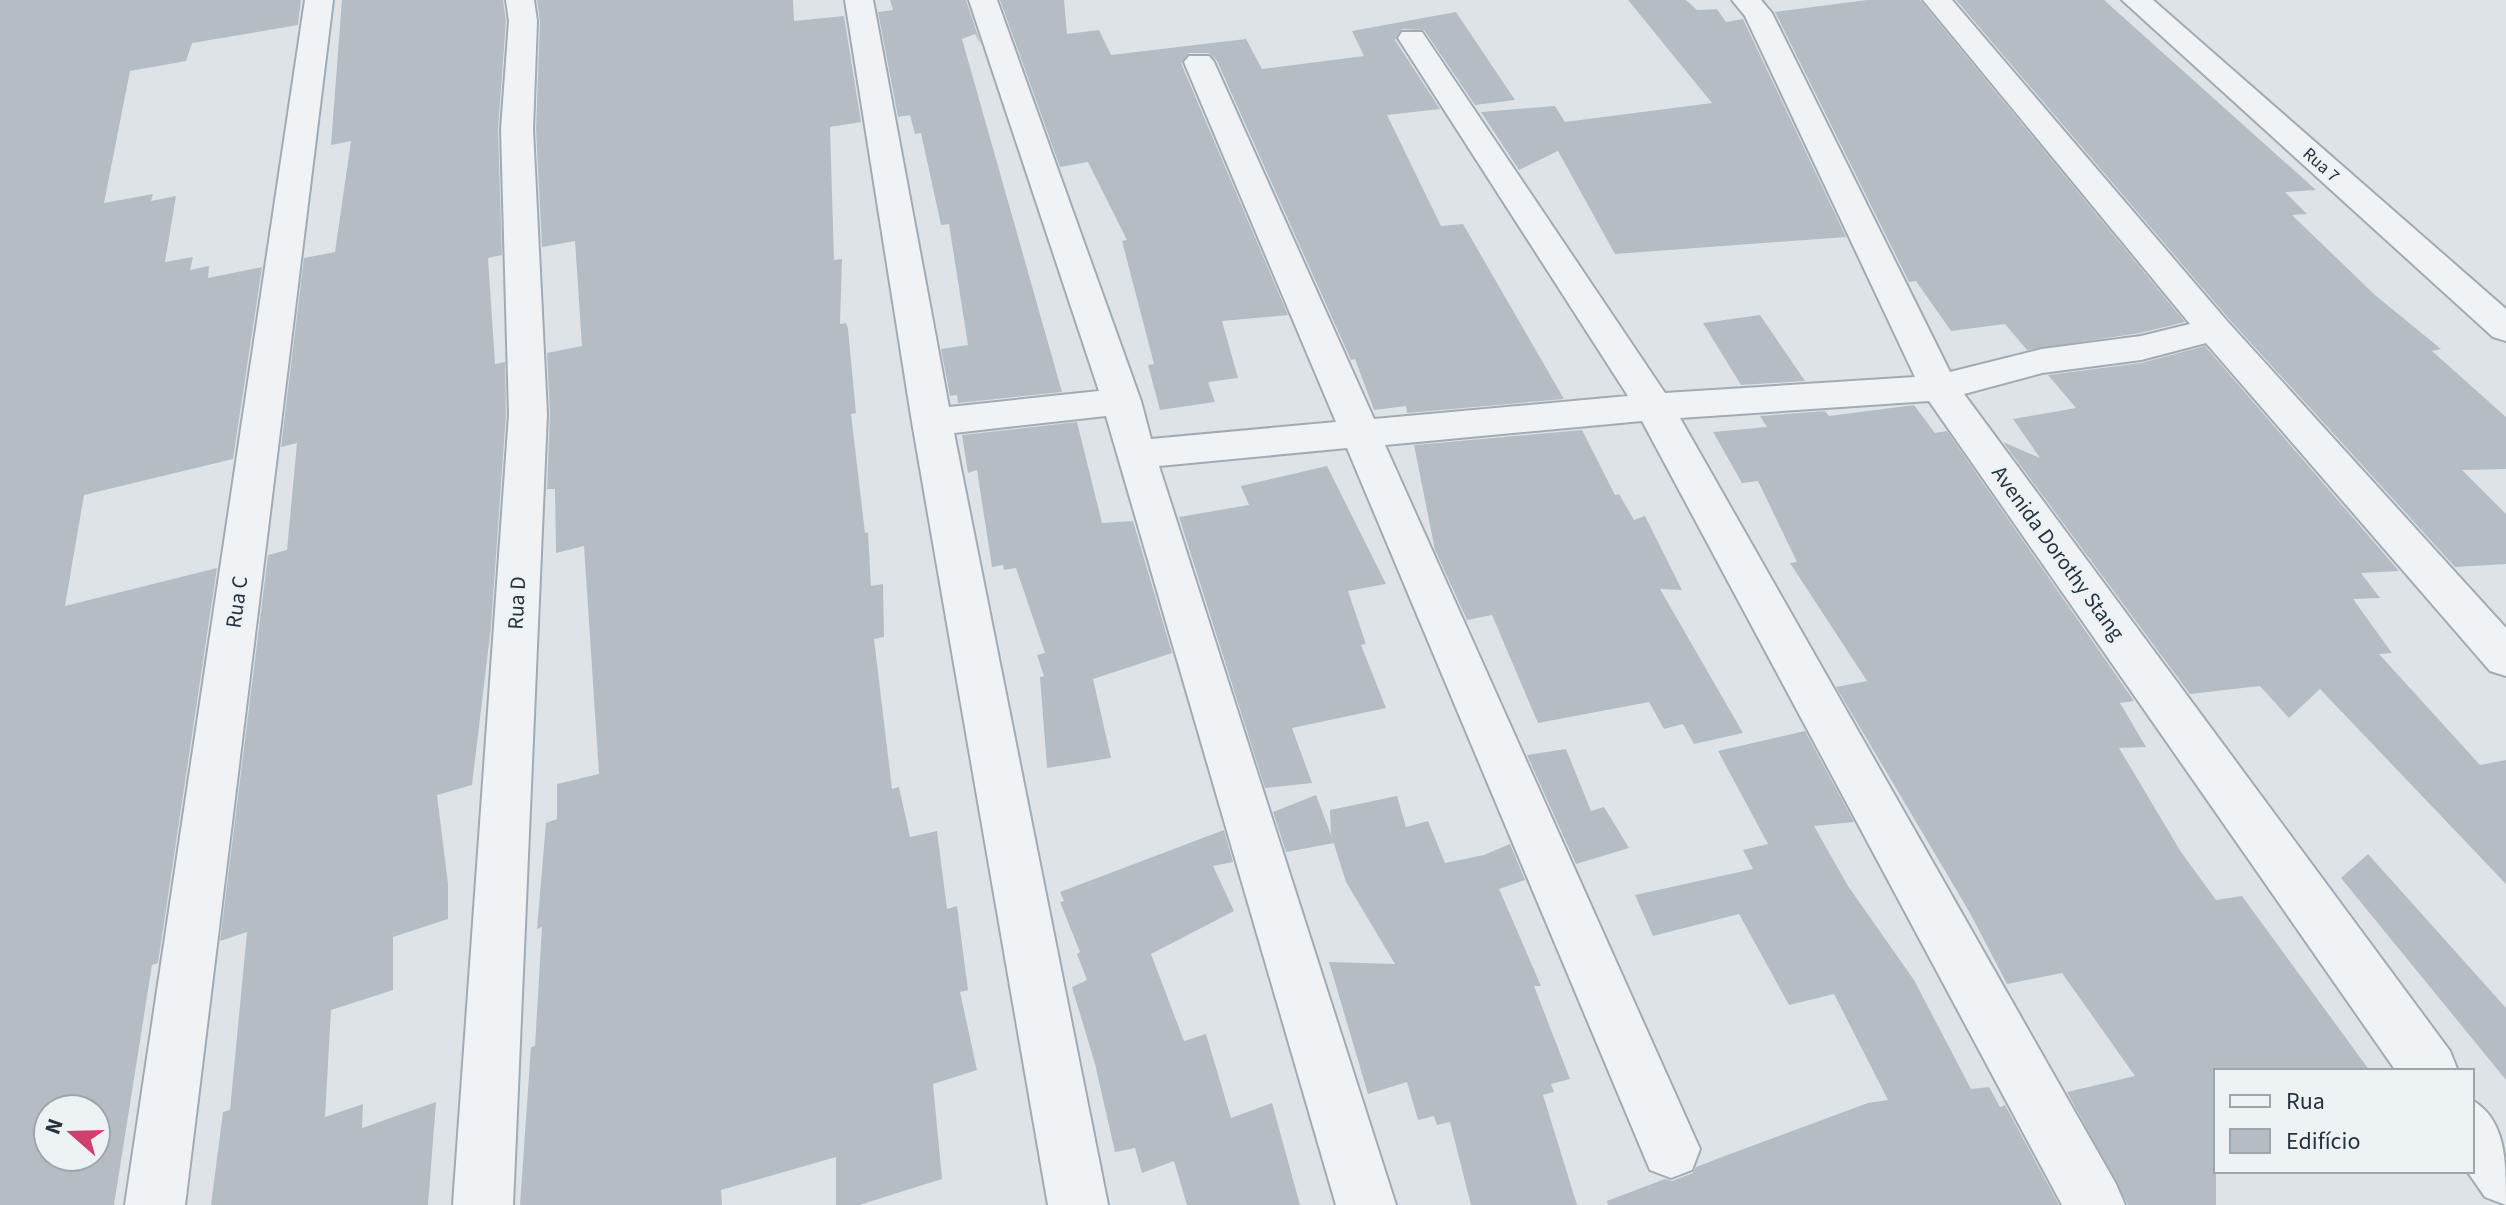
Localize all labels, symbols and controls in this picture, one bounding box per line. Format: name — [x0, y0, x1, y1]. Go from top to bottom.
street label: Rua 7 — [2297, 142, 2345, 188]
street label: Avenida Dorothy Stang — [1984, 459, 2132, 647]
street label: Rua C — [217, 574, 257, 630]
street label: Rua D — [500, 575, 534, 631]
legend — [2214, 1069, 2474, 1173]
text: Rua — [2286, 1084, 2325, 1119]
north arrow — [32, 1093, 112, 1173]
text: N — [37, 1114, 72, 1139]
text: Edifício — [2286, 1124, 2360, 1159]

